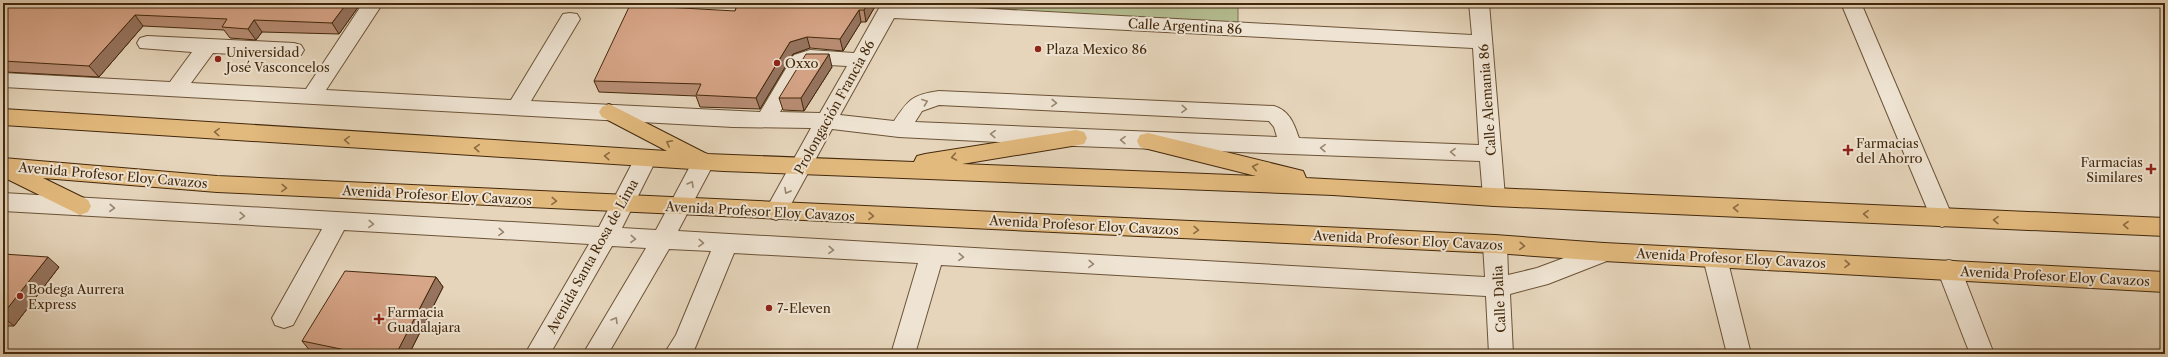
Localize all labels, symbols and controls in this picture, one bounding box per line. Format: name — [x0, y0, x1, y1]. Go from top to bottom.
street label: Calle Argentina 86 — [1128, 15, 1243, 37]
street label: Prolongación Francia 86 — [790, 37, 878, 177]
place label: Plaza Mexico 86 — [1046, 41, 1147, 57]
street label: Calle Alemania 86 — [1475, 43, 1499, 156]
place label: Universidad José Vasconcelos — [224, 44, 330, 75]
marker: Plaza Mexico 86 — [1033, 44, 1043, 54]
marker: Universidad José Vasconcelos — [213, 54, 223, 64]
place label: Oxxo — [785, 55, 819, 71]
marker: Oxxo — [772, 58, 782, 68]
one-way arrow — [921, 98, 928, 106]
one-way arrow — [1051, 98, 1057, 107]
one-way arrow — [1181, 105, 1187, 114]
one-way arrow — [214, 127, 220, 136]
one-way arrow — [990, 130, 996, 138]
one-way arrow — [344, 135, 350, 144]
place label: Farmacias del Ahorro — [1856, 135, 1923, 166]
one-way arrow — [1120, 136, 1126, 144]
one-way arrow — [666, 140, 673, 148]
one-way arrow — [474, 143, 480, 152]
one-way arrow — [1320, 144, 1326, 152]
marker: Farmacias del Ahorro — [1843, 145, 1853, 155]
one-way arrow — [1450, 148, 1456, 156]
one-way arrow — [604, 151, 610, 160]
one-way arrow — [951, 152, 957, 160]
place label: Farmacias Similares — [2080, 154, 2143, 185]
street label: Avenida Profesor Eloy Cavazos — [17, 159, 209, 191]
one-way arrow — [1252, 163, 1258, 171]
marker: Farmacias Similares — [2146, 164, 2156, 174]
street label: Avenida Santa Rosa de Lima — [542, 176, 641, 337]
one-way arrow — [686, 181, 693, 188]
street label: Avenida Profesor Eloy Cavazos — [341, 182, 533, 208]
one-way arrow — [281, 183, 287, 192]
one-way arrow — [785, 187, 792, 195]
one-way arrow — [551, 197, 557, 206]
street label: Avenida Profesor Eloy Cavazos — [664, 198, 856, 224]
one-way arrow — [109, 204, 115, 213]
one-way arrow — [1733, 204, 1739, 213]
one-way arrow — [1863, 210, 1869, 219]
one-way arrow — [868, 211, 874, 220]
one-way arrow — [239, 212, 245, 220]
street label: Avenida Profesor Eloy Cavazos — [988, 212, 1180, 238]
one-way arrow — [1993, 216, 1999, 224]
one-way arrow — [368, 219, 374, 228]
one-way arrow — [2123, 221, 2129, 230]
one-way arrow — [1193, 226, 1199, 235]
one-way arrow — [498, 227, 504, 236]
street label: Avenida Profesor Eloy Cavazos — [1312, 227, 1504, 253]
one-way arrow — [630, 235, 636, 244]
one-way arrow — [698, 238, 704, 247]
one-way arrow — [1519, 241, 1525, 250]
one-way arrow — [828, 245, 834, 254]
street label: Avenida Profesor Eloy Cavazos — [1635, 245, 1827, 271]
one-way arrow — [958, 253, 964, 261]
one-way arrow — [1088, 260, 1094, 268]
one-way arrow — [1844, 260, 1850, 269]
street label: Avenida Profesor Eloy Cavazos — [1959, 263, 2151, 289]
street label: Calle Dalia — [1489, 265, 1509, 333]
place label: Bodega Aurrera Express — [28, 281, 125, 312]
marker: Bodega Aurrera Express — [15, 291, 25, 301]
place label: 7-Eleven — [777, 300, 831, 316]
marker: 7-Eleven — [764, 303, 774, 313]
place label: Farmacia Guadalajara — [387, 304, 461, 335]
marker: Farmacia Guadalajara — [374, 314, 384, 324]
one-way arrow — [611, 317, 618, 324]

